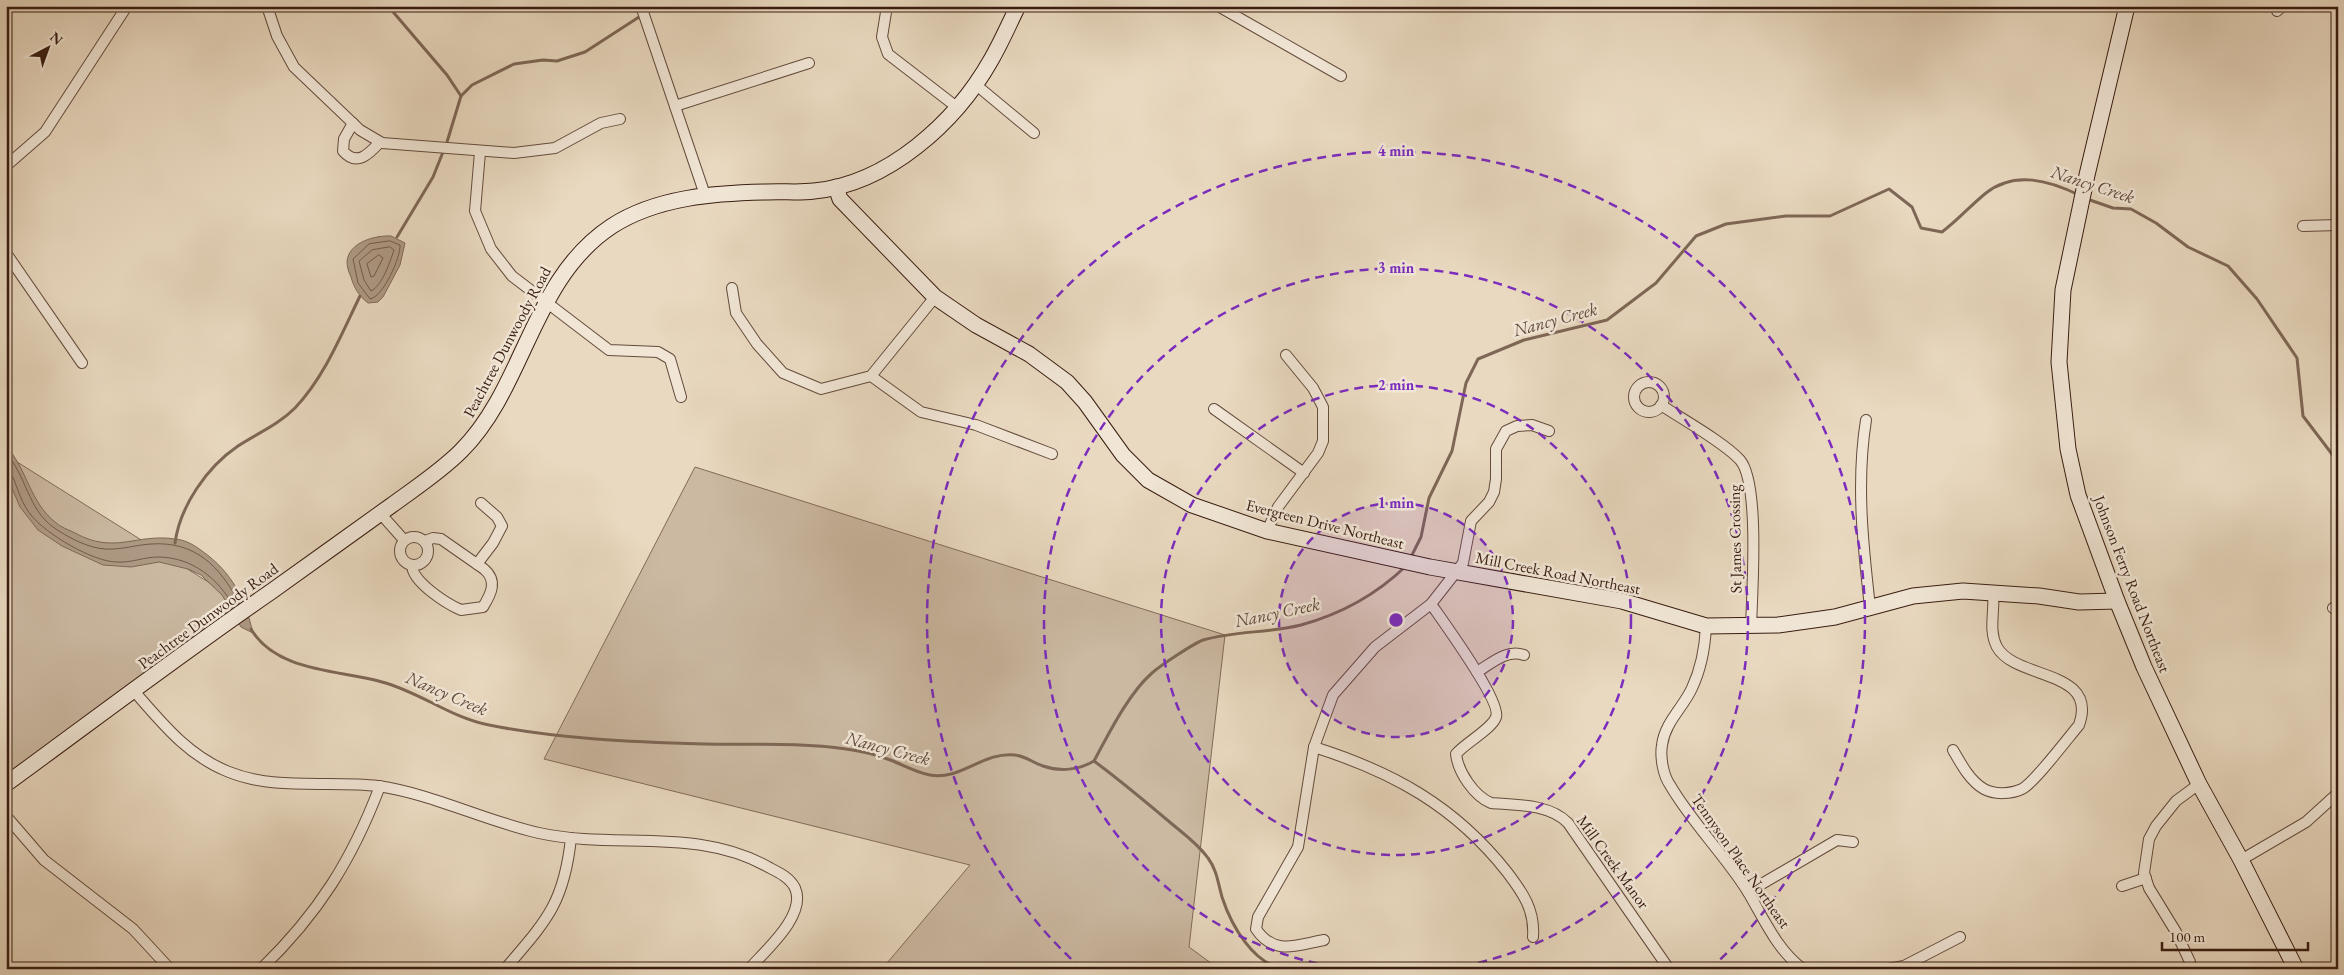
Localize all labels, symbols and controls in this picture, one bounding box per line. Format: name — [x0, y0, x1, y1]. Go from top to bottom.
north arrow — [22, 22, 72, 72]
text: N — [46, 28, 67, 49]
text: 4 min — [1378, 141, 1415, 160]
water label: Nancy Creek — [2047, 159, 2138, 209]
text: 3 min — [1378, 258, 1415, 277]
street label: Peachtree Dunwoody Road — [458, 262, 556, 421]
water label: Nancy Creek — [1509, 297, 1600, 343]
text: 2 min — [1378, 375, 1415, 394]
street label: St James Crossing — [1724, 483, 1746, 594]
street label: Johnson Ferry Road Northeast — [2088, 491, 2176, 676]
text: 1 min — [1378, 493, 1415, 512]
street label: Evergreen Drive Northeast — [1244, 494, 1406, 554]
street label: Mill Creek Road Northeast — [1474, 547, 1642, 599]
street label: Peachtree Dunwoody Road — [134, 558, 283, 674]
water label: Nancy Creek — [1231, 592, 1322, 633]
centre of rings — [1387, 611, 1405, 629]
water label: Nancy Creek — [401, 665, 491, 721]
water label: Nancy Creek — [842, 725, 933, 771]
street label: Tennyson Place Northeast — [1687, 789, 1795, 933]
street label: Mill Creek Manor — [1572, 811, 1655, 914]
scale bar — [2162, 920, 2308, 952]
text: 100 m — [2169, 927, 2206, 946]

